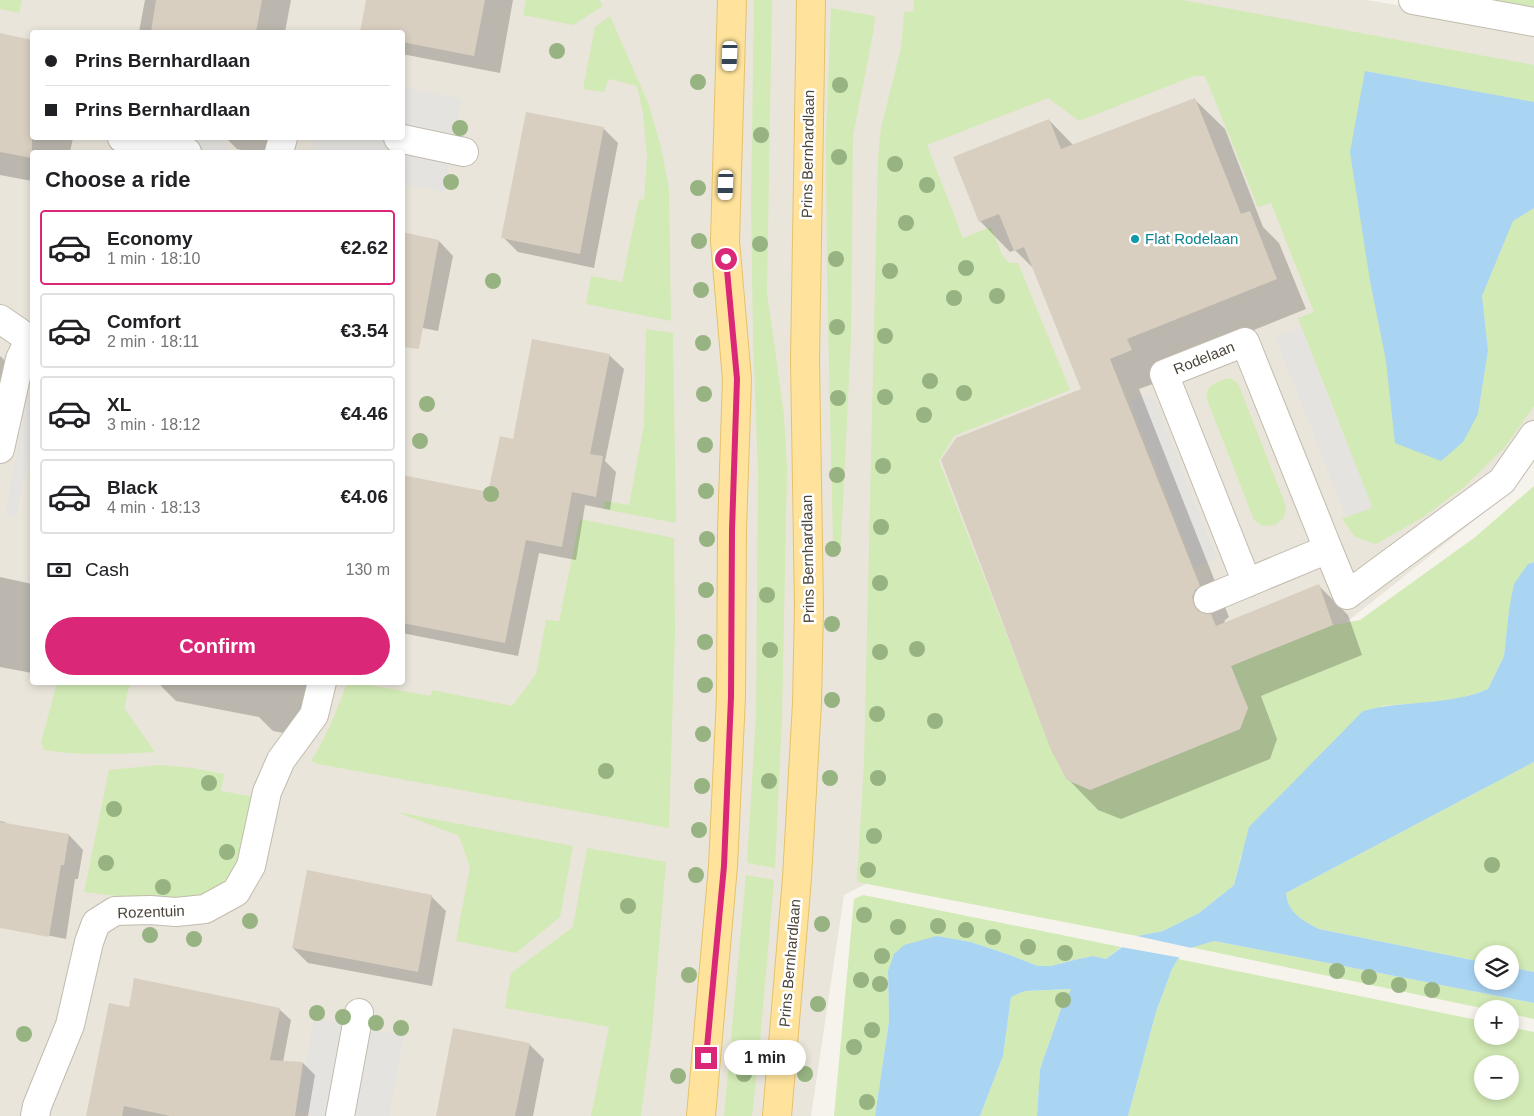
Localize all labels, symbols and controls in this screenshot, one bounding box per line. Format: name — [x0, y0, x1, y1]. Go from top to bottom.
car — [721, 41, 738, 71]
text: Prins Bernhardlaan — [75, 50, 250, 71]
street label: Prins Bernhardlaan — [798, 90, 817, 218]
text: Prins Bernhardlaan — [75, 99, 250, 120]
text: Choose a ride — [45, 167, 190, 192]
car — [717, 170, 734, 200]
icon: car — [47, 225, 92, 270]
text: Economy — [107, 228, 193, 249]
place label: Flat Rodelaan — [1145, 230, 1238, 247]
marker: Flat Rodelaan — [1129, 233, 1141, 245]
text: €2.62 — [340, 237, 388, 258]
route start — [715, 248, 737, 270]
text: 1 min · 18:10 — [107, 250, 200, 267]
icon: car — [47, 308, 92, 353]
text: Comfort — [107, 311, 181, 332]
text: €3.54 — [340, 320, 388, 341]
text: 2 min · 18:11 — [107, 333, 199, 350]
street label: Rodelaan — [1171, 338, 1237, 377]
icon: car — [47, 391, 92, 436]
text: XL — [107, 394, 131, 415]
text: €4.46 — [340, 403, 388, 424]
text: 3 min · 18:12 — [107, 416, 200, 433]
icon: car — [47, 474, 92, 519]
text: Black — [107, 477, 158, 498]
text: €4.06 — [340, 486, 388, 507]
street label: Prins Bernhardlaan — [798, 495, 817, 623]
text: 4 min · 18:13 — [107, 499, 200, 516]
icon: cash — [45, 556, 73, 584]
text: Cash — [85, 559, 129, 580]
text: 130 m — [346, 561, 390, 578]
button: Confirm — [45, 617, 390, 675]
street label: Prins Bernhardlaan — [775, 898, 804, 1028]
street label: Rozentuin — [117, 902, 185, 921]
map controls — [1474, 945, 1519, 1100]
button: layers — [1474, 945, 1519, 990]
button: + — [1474, 1000, 1519, 1045]
callout: 1 min — [724, 1040, 806, 1076]
route end — [695, 1047, 717, 1069]
text: 1 min — [744, 1049, 786, 1066]
button: − — [1474, 1055, 1519, 1100]

